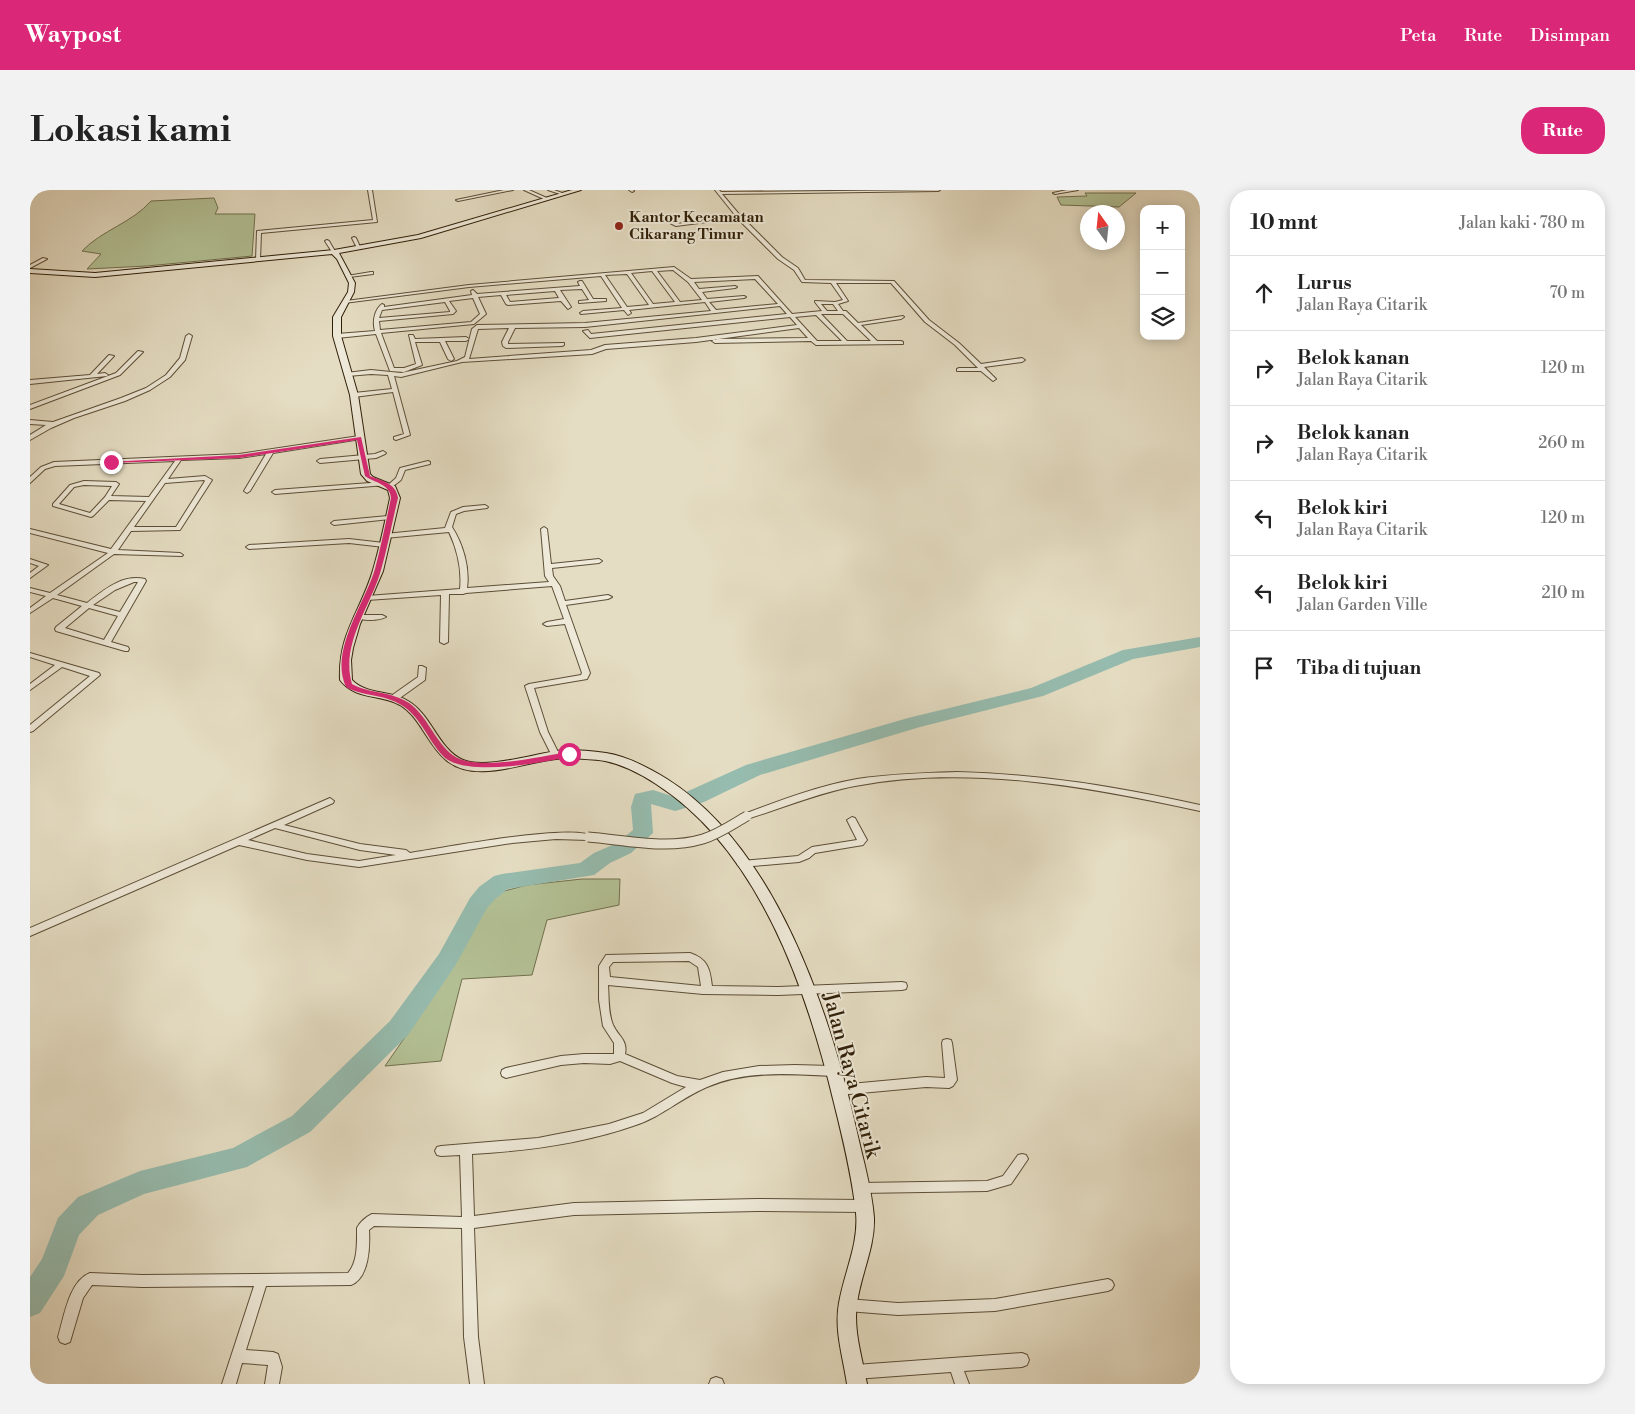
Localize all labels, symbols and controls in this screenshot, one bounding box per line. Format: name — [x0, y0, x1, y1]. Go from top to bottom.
text: Waypost — [25, 20, 121, 50]
text: Peta — [1400, 24, 1436, 47]
text: Rute — [1464, 24, 1502, 47]
text: Disimpan — [1530, 24, 1610, 47]
button: Rute — [1521, 107, 1605, 154]
text: Lokasi kami — [30, 109, 231, 152]
north arrow — [1080, 205, 1125, 250]
map controls — [1140, 205, 1185, 340]
button: + — [1140, 205, 1185, 250]
place label: Kantor Kecamatan Cikarang Timur — [629, 208, 765, 244]
text: 10 mnt — [1250, 210, 1317, 236]
text: Jalan kaki · 780 m — [1459, 213, 1585, 233]
marker: Kantor Kecamatan Cikarang Timur — [613, 220, 625, 232]
button: − — [1140, 250, 1185, 295]
text: Lurus — [1297, 271, 1352, 295]
icon: ahead — [1250, 279, 1278, 307]
text: 70 m — [1549, 283, 1585, 303]
button: layers — [1140, 295, 1185, 340]
text: Jalan Raya Citarik — [1297, 295, 1427, 315]
text: Belok kanan — [1297, 346, 1410, 370]
icon: right — [1250, 354, 1278, 382]
text: 120 m — [1541, 358, 1585, 378]
text: Jalan Raya Citarik — [1297, 370, 1427, 390]
text: Belok kanan — [1297, 421, 1410, 445]
icon: right — [1250, 429, 1278, 457]
text: 260 m — [1538, 433, 1585, 453]
text: Jalan Raya Citarik — [1297, 445, 1427, 465]
route end — [100, 451, 123, 474]
text: Belok kiri — [1297, 496, 1387, 520]
icon: left — [1250, 504, 1278, 532]
text: 120 m — [1541, 508, 1585, 528]
text: Jalan Raya Citarik — [1297, 520, 1427, 540]
text: Belok kiri — [1297, 571, 1387, 595]
icon: left — [1250, 579, 1278, 607]
text: 210 m — [1541, 583, 1585, 603]
text: Jalan Garden Ville — [1297, 595, 1428, 615]
icon: arrive — [1250, 654, 1278, 682]
text: Tiba di tujuan — [1297, 656, 1421, 680]
route start — [558, 743, 581, 766]
street label: Jalan Raya Citarik — [816, 989, 886, 1162]

